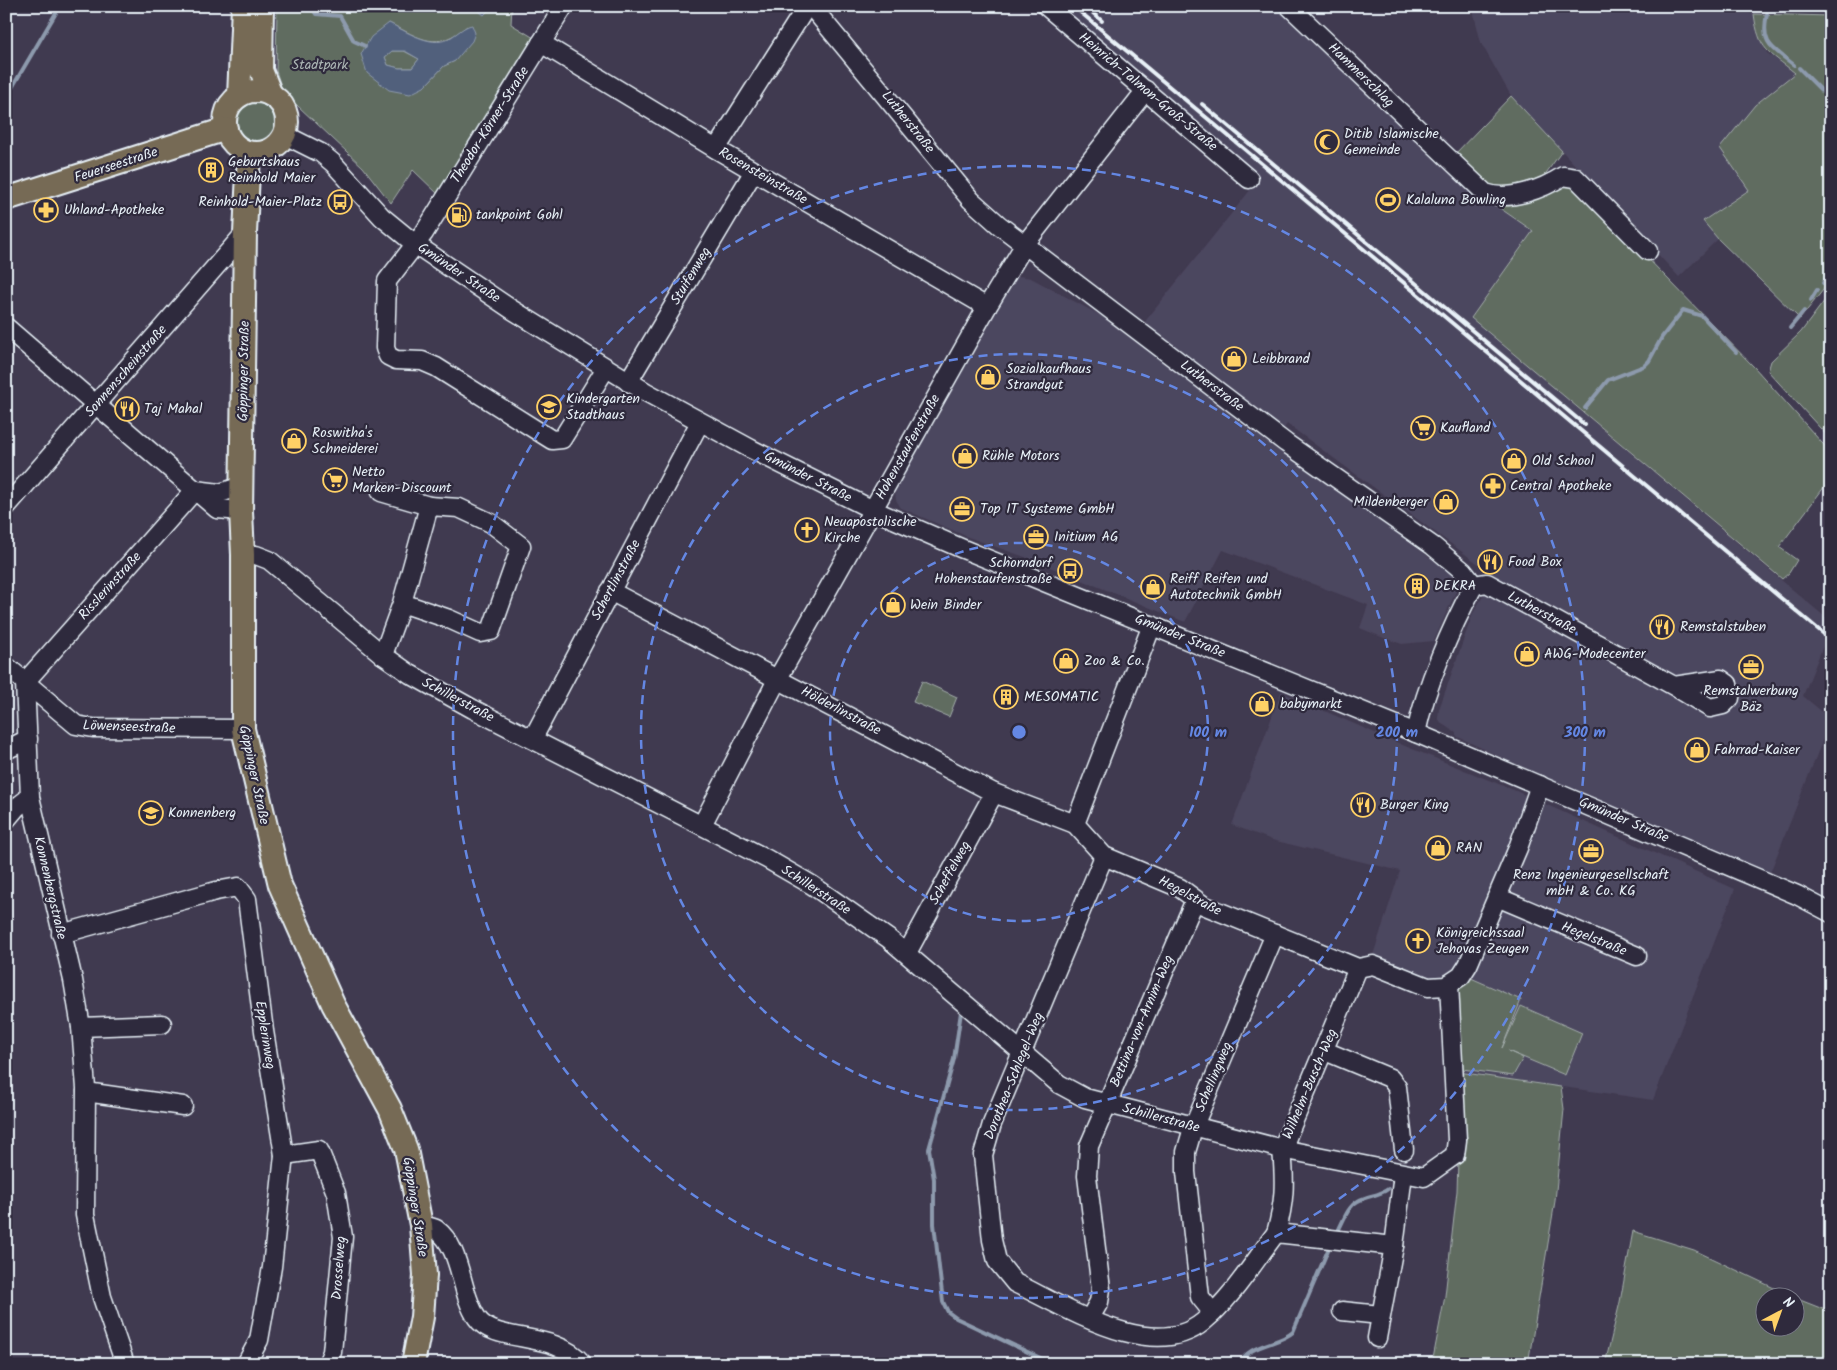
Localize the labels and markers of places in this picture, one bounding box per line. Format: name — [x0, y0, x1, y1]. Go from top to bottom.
place label: Ditib Islamische Gemeinde — [1344, 123, 1440, 161]
mosque icon: Ditib Islamische Gemeinde — [1314, 129, 1340, 155]
place label: Geburtshaus Reinhold Maier — [228, 151, 316, 189]
building icon: Geburtshaus Reinhold Maier — [198, 157, 224, 183]
sports icon: Kalaluna Bowling — [1375, 187, 1401, 213]
bus stop icon: Reinhold-Maier-Platz — [327, 189, 353, 215]
place label: Kalaluna Bowling — [1406, 189, 1506, 211]
place label: Reinhold-Maier-Platz — [199, 191, 322, 213]
pharmacy icon: Uhland-Apotheke — [33, 197, 59, 223]
place label: Uhland-Apotheke — [64, 199, 165, 221]
fuel station icon: tankpoint Gohl — [446, 202, 472, 228]
place label: tankpoint Gohl — [476, 204, 563, 226]
shop icon: Leibbrand — [1221, 346, 1247, 372]
place label: Leibbrand — [1252, 348, 1311, 370]
place label: Sozialkaufhaus Strandgut — [1006, 358, 1091, 396]
shop icon: Sozialkaufhaus Strandgut — [975, 364, 1001, 390]
place label: Kindergarten Stadthaus — [566, 388, 640, 426]
school or university icon: Kindergarten Stadthaus — [536, 394, 562, 420]
restaurant icon: Taj Mahal — [114, 396, 140, 422]
place label: Taj Mahal — [144, 398, 203, 420]
supermarket icon: Kaufland — [1410, 415, 1436, 441]
place label: Kaufland — [1440, 417, 1491, 439]
place label: Roswitha's Schneiderei — [312, 422, 378, 460]
shop icon: Roswitha's Schneiderei — [281, 428, 307, 454]
shop icon: Rühle Motors — [952, 443, 978, 469]
place label: Rühle Motors — [982, 445, 1060, 467]
shop icon: Old School — [1501, 448, 1527, 474]
place label: Old School — [1532, 450, 1594, 472]
place label: Netto Marken-Discount — [352, 461, 452, 499]
supermarket icon: Netto Marken-Discount — [322, 467, 348, 493]
pharmacy icon: Central Apotheke — [1480, 473, 1506, 499]
place label: Central Apotheke — [1510, 475, 1612, 497]
shop icon: Mildenberger — [1433, 489, 1459, 515]
place label: Mildenberger — [1354, 491, 1429, 513]
office icon: Top IT Systeme GmbH — [949, 496, 975, 522]
place label: Top IT Systeme GmbH — [980, 498, 1115, 520]
place label: Neuapostolische Kirche — [824, 511, 917, 549]
church icon: Neuapostolische Kirche — [794, 517, 820, 543]
office icon: Initium AG — [1023, 524, 1049, 550]
place label: Initium AG — [1054, 526, 1118, 548]
restaurant icon: Food Box — [1477, 549, 1503, 575]
place label: Food Box — [1508, 551, 1563, 573]
place label: Schorndorf Hohenstaufenstraße — [934, 552, 1054, 590]
bus stop icon: Schorndorf Hohenstaufenstraße — [1057, 558, 1083, 584]
place label: Reiff Reifen und Autotechnik GmbH — [1170, 568, 1282, 606]
building icon: DEKRA — [1404, 573, 1430, 599]
shop icon: Reiff Reifen und Autotechnik GmbH — [1140, 574, 1166, 600]
place label: DEKRA — [1434, 575, 1476, 597]
shop icon: Wein Binder — [880, 592, 906, 618]
place label: Wein Binder — [910, 594, 983, 616]
restaurant icon: Remstalstuben — [1649, 614, 1675, 640]
place label: Remstalstuben — [1680, 616, 1766, 638]
shop icon: AWG-Modecenter — [1514, 641, 1540, 667]
place label: AWG-Modecenter — [1544, 643, 1647, 665]
shop icon: Zoo & Co. — [1053, 648, 1079, 674]
place label: Zoo & Co. — [1084, 650, 1145, 672]
office icon: Remstalwerbung Bäz — [1738, 654, 1764, 680]
place label: Remstalwerbung Bäz — [1703, 680, 1799, 718]
building icon: MESOMATIC — [993, 684, 1019, 710]
place label: MESOMATIC — [1024, 686, 1099, 708]
shop icon: babymarkt — [1249, 691, 1275, 717]
place label: babymarkt — [1280, 693, 1343, 715]
centre of rings — [1010, 723, 1028, 741]
shop icon: Fahrrad-Kaiser — [1684, 737, 1710, 763]
place label: Fahrrad-Kaiser — [1714, 739, 1801, 761]
restaurant icon: Burger King — [1350, 792, 1376, 818]
place label: Burger King — [1380, 794, 1449, 816]
school or university icon: Konnenberg — [138, 800, 164, 826]
place label: Konnenberg — [168, 802, 236, 824]
shop icon: RAN — [1425, 835, 1451, 861]
place label: RAN — [1456, 837, 1483, 859]
office icon: Renz Ingenieurgesellschaft mbH & Co. KG — [1578, 838, 1604, 864]
place label: Renz Ingenieurgesellschaft mbH & Co. KG — [1513, 864, 1670, 902]
place label: Königreichssaal Jehovas Zeugen — [1436, 922, 1529, 960]
church icon: Königreichssaal Jehovas Zeugen — [1405, 928, 1431, 954]

